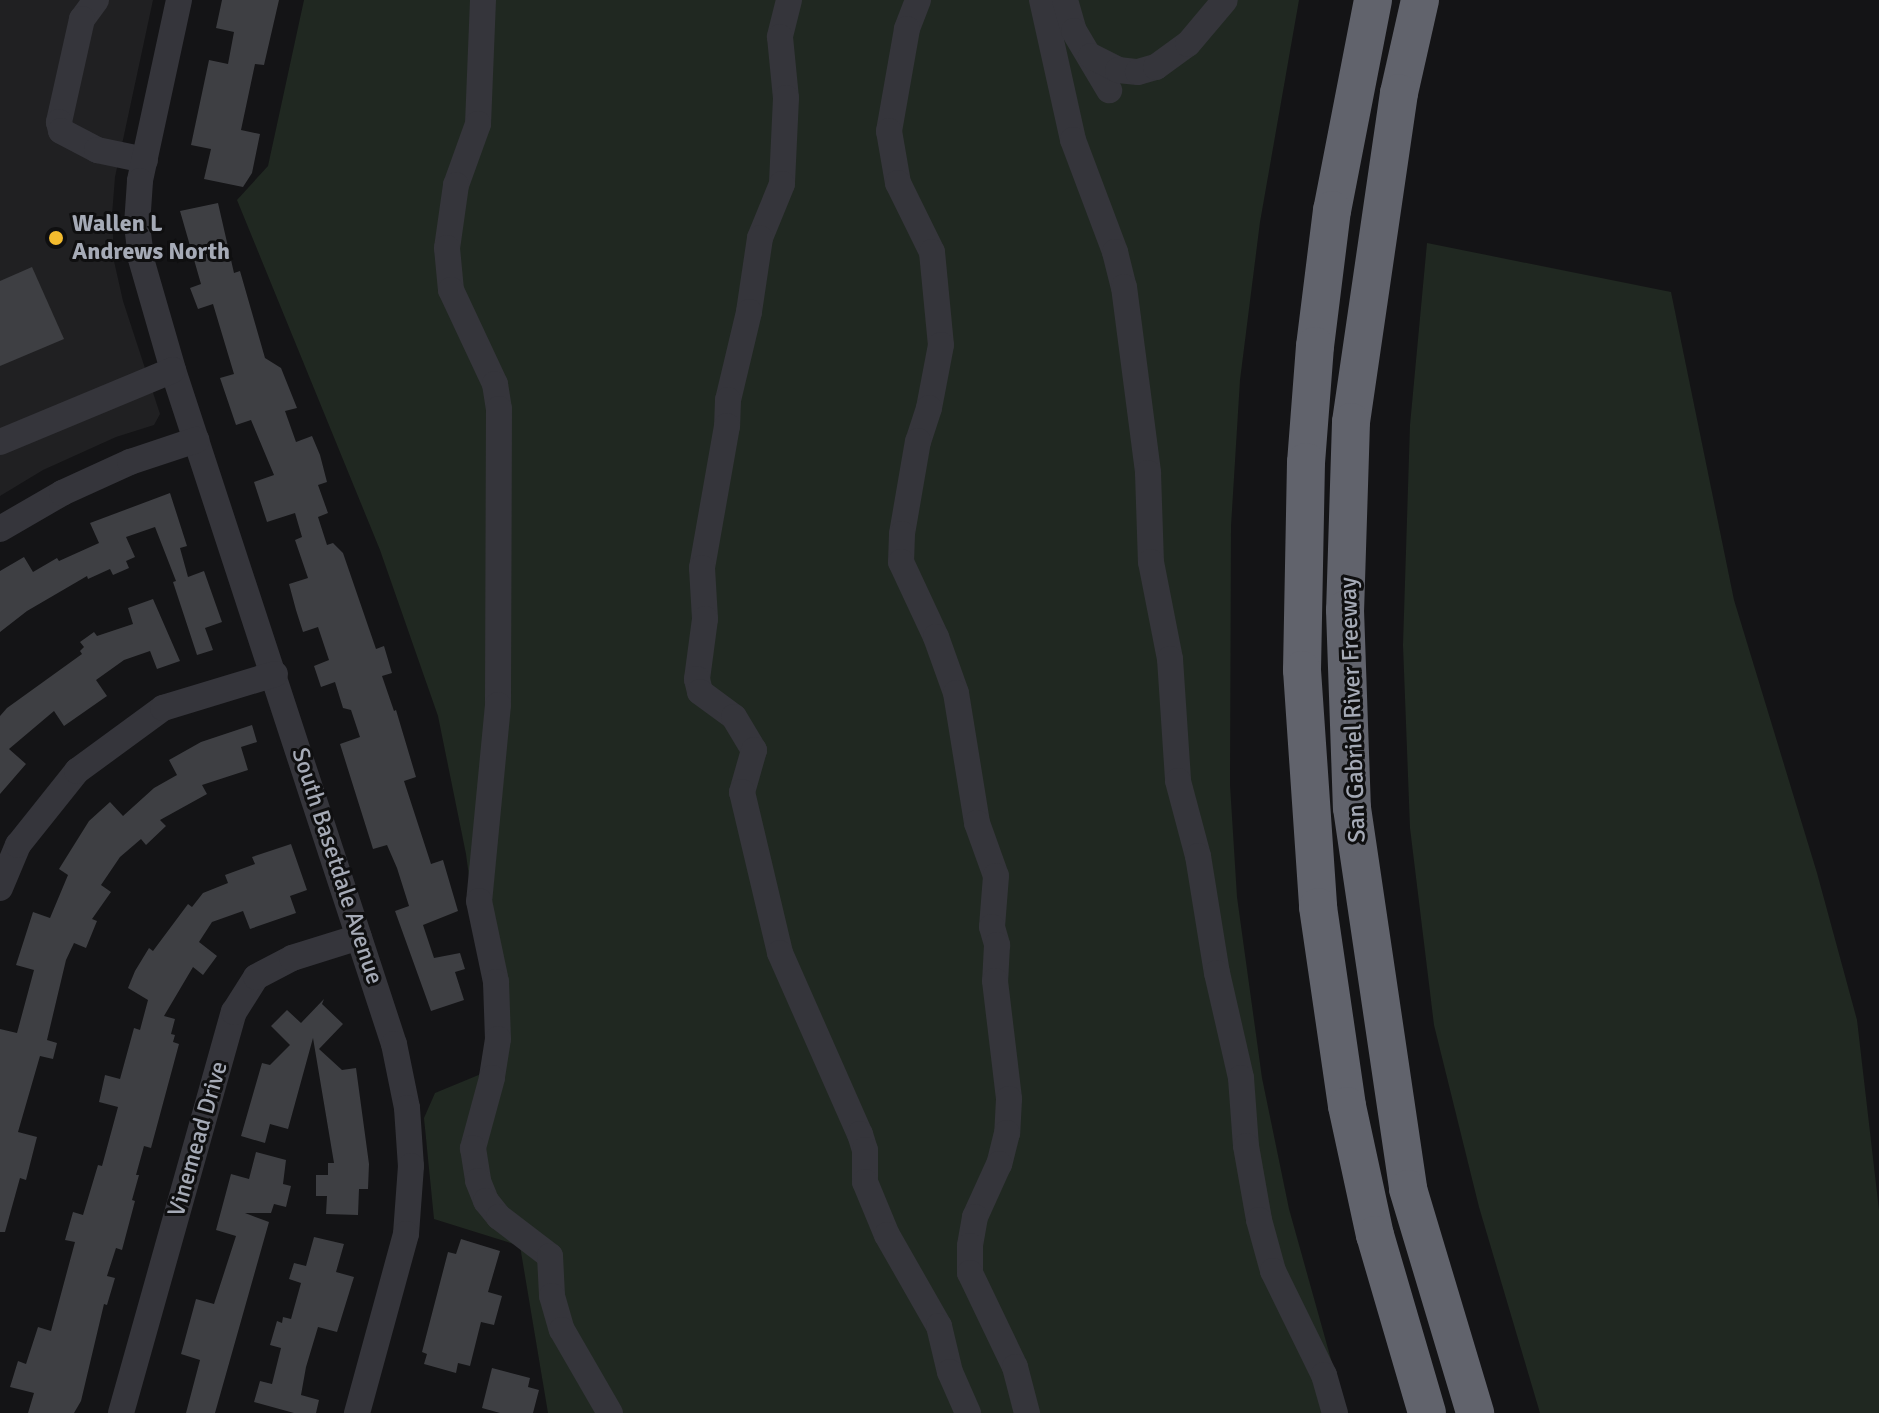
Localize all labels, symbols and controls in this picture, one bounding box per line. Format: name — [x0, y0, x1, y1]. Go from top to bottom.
place label: Wallen L Andrews North — [72, 210, 230, 266]
marker: Wallen L Andrews North — [47, 229, 65, 247]
street label: San Gabriel River Freeway — [1334, 577, 1372, 843]
street label: South Basetdale Avenue — [285, 744, 389, 988]
street label: Vinemead Drive — [162, 1058, 234, 1220]

